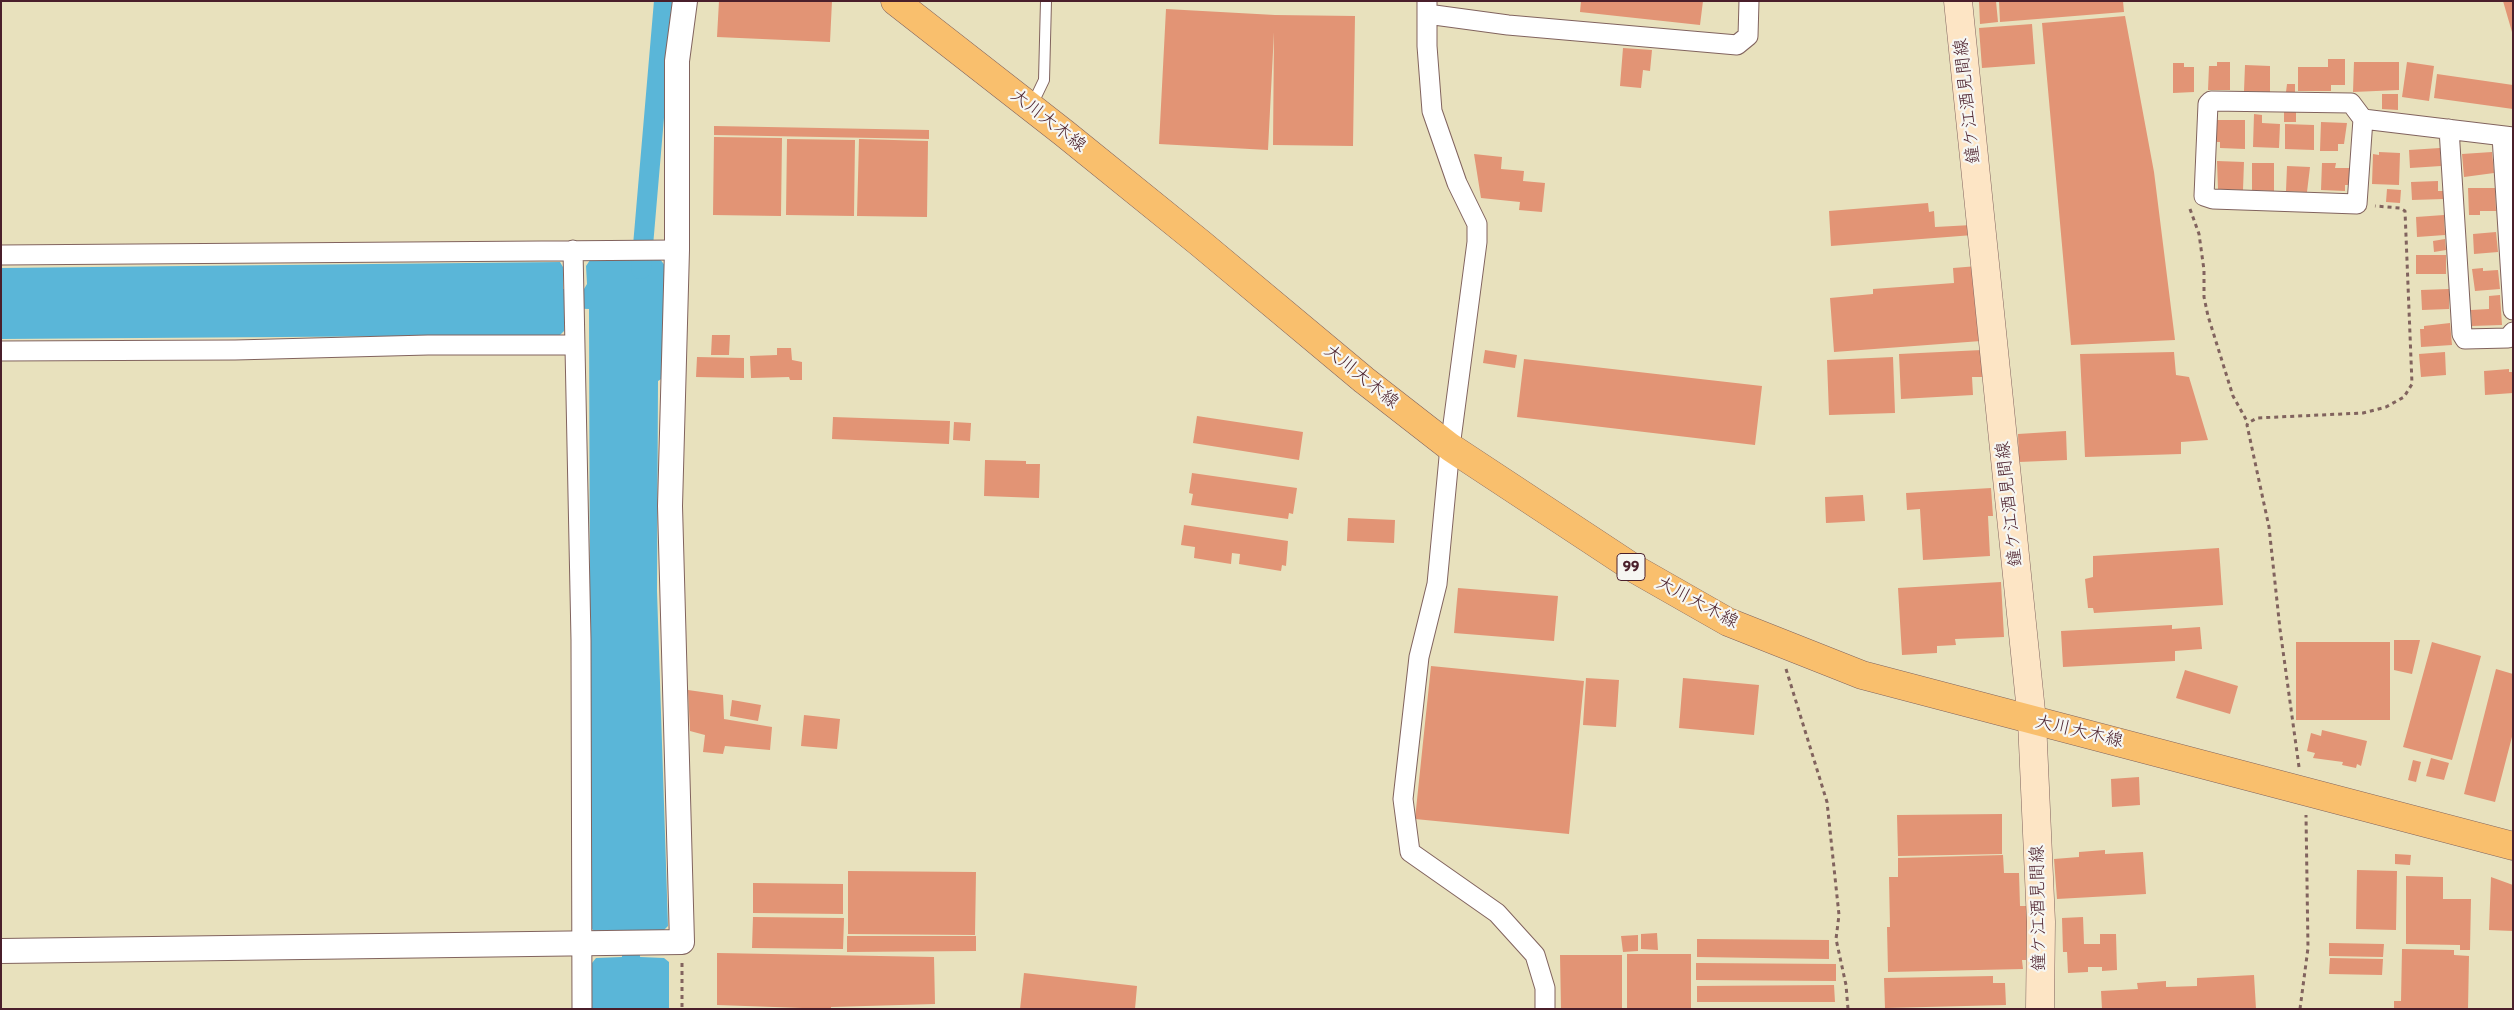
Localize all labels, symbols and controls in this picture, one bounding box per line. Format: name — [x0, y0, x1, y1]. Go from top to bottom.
street label: 鐘ケ江酒見間線 — [1951, 37, 1985, 165]
street label: 大川大木線 — [1006, 85, 1090, 157]
street label: 大川大木線 — [1319, 340, 1403, 414]
street label: 鐘ケ江酒見間線 — [1993, 440, 2027, 568]
road number: 99 — [1617, 554, 1645, 580]
street label: 大川大木線 — [1652, 572, 1742, 634]
street label: 大川大木線 — [2033, 711, 2125, 753]
street label: 鐘ケ江酒見間線 — [2027, 845, 2051, 971]

